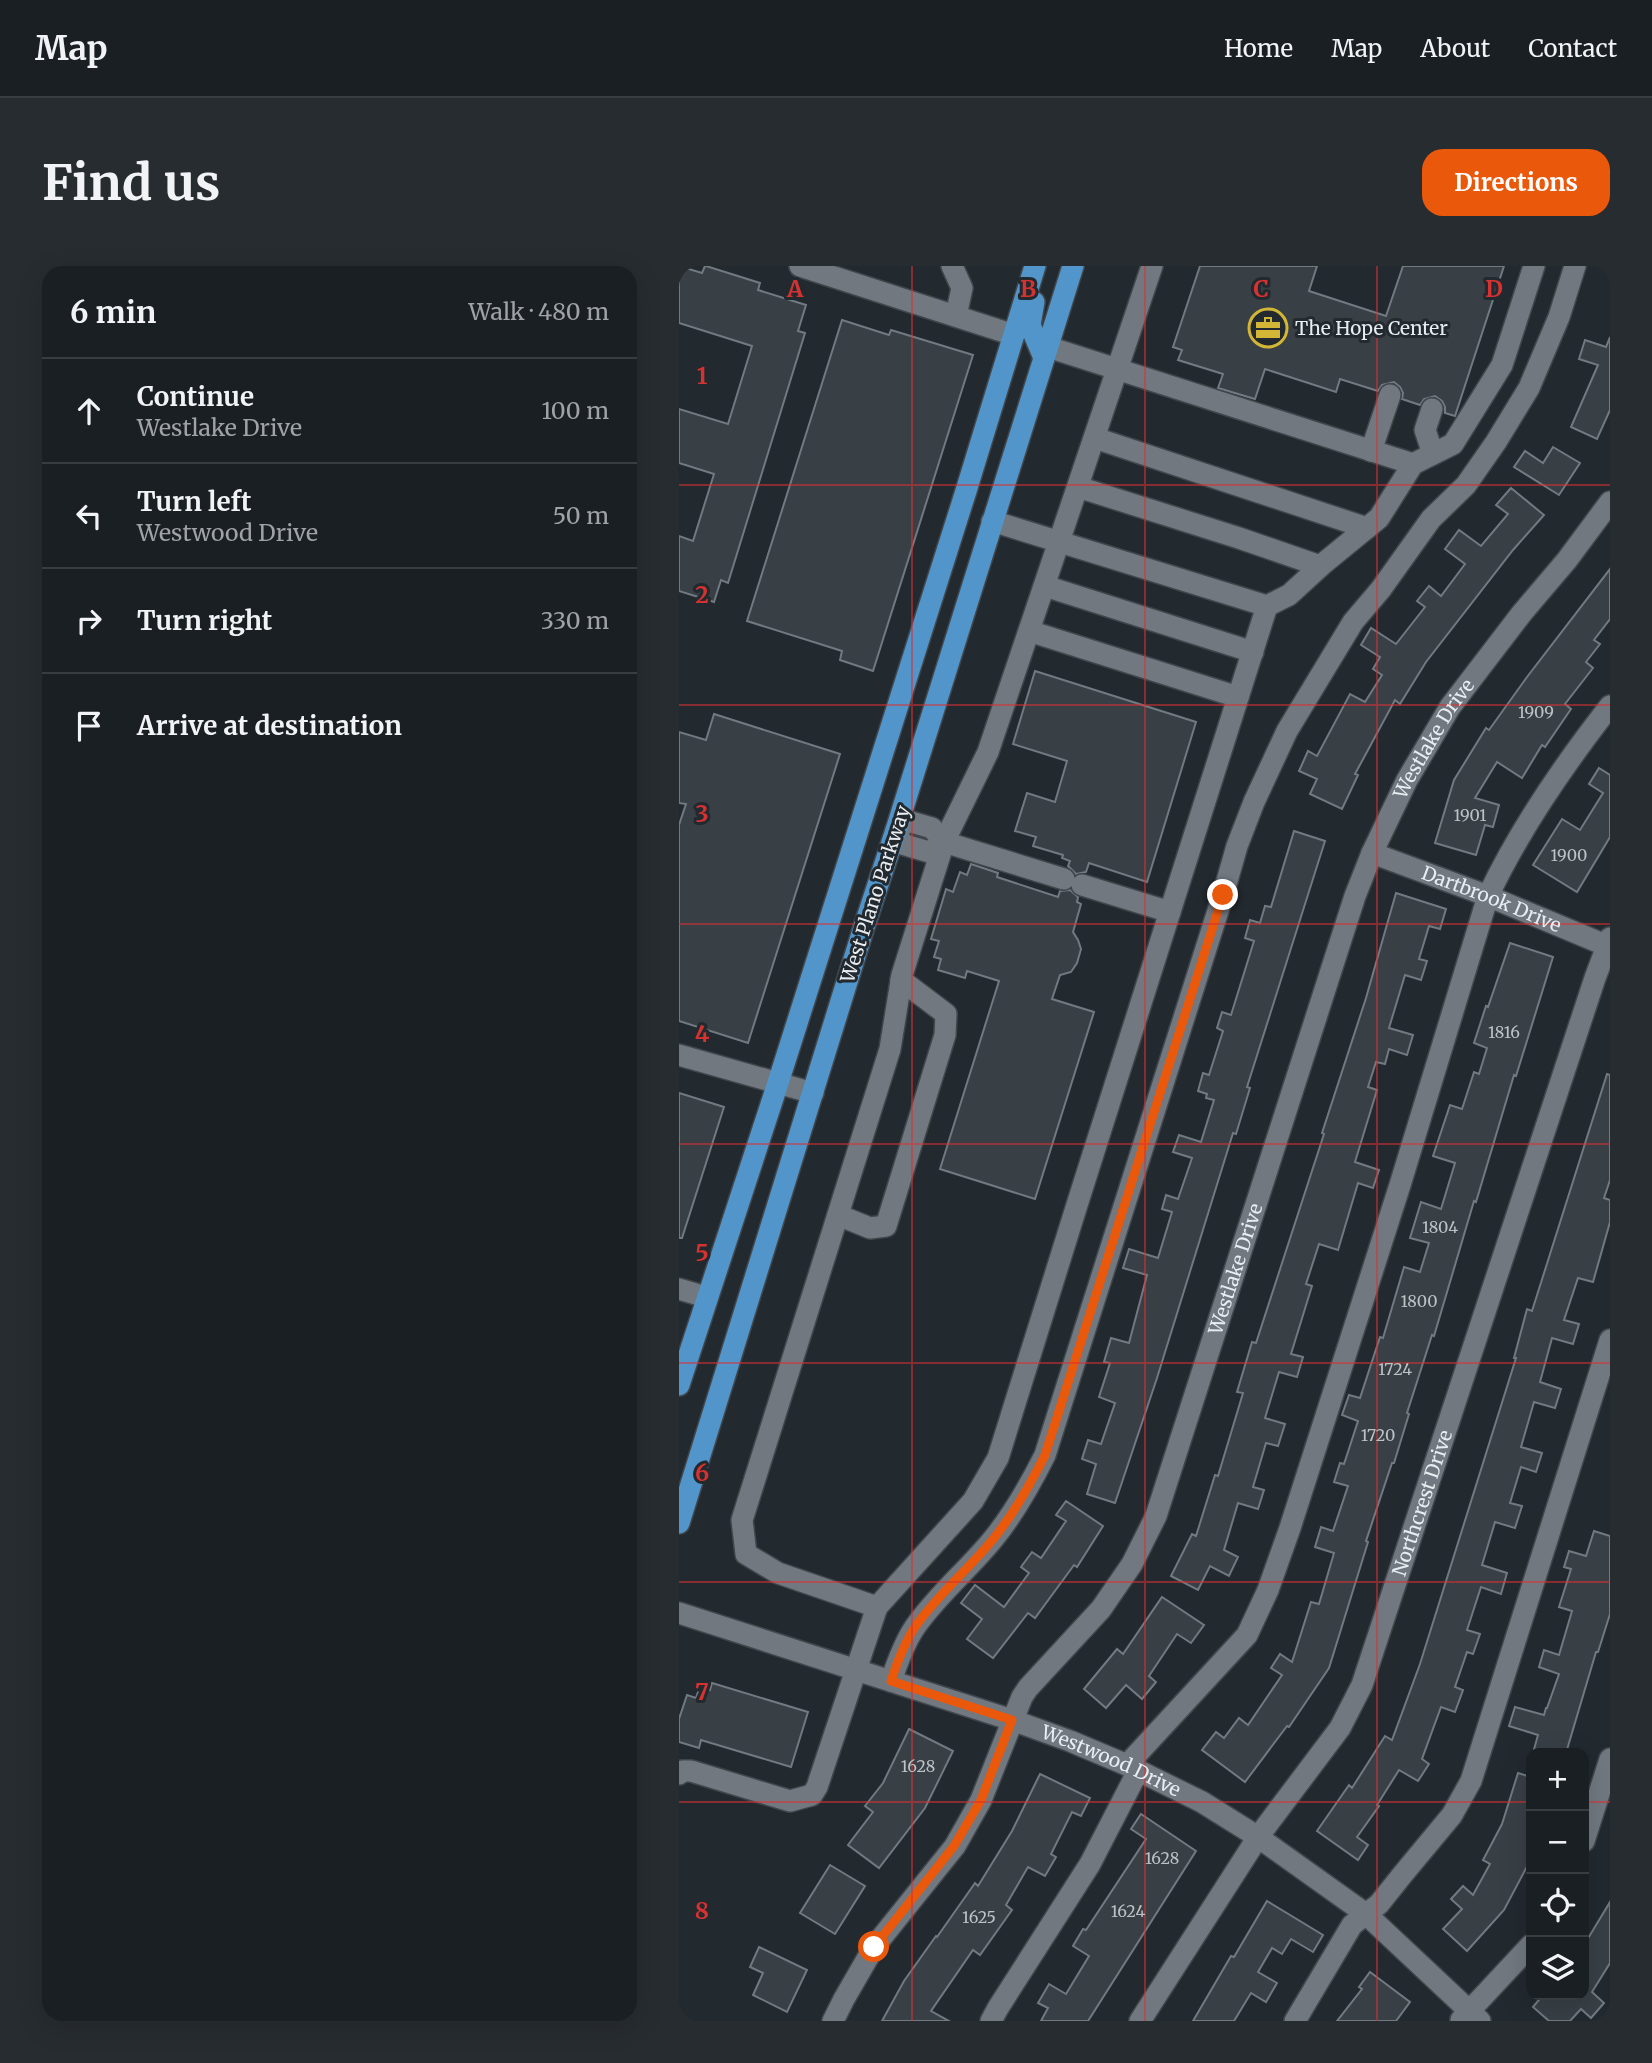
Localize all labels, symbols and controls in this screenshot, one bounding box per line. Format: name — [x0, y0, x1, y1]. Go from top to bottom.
text: Map — [35, 28, 108, 69]
text: Home — [1224, 33, 1293, 64]
text: Map — [1331, 33, 1382, 64]
text: About — [1420, 33, 1490, 64]
text: Contact — [1528, 33, 1617, 64]
button: Directions — [1422, 149, 1610, 216]
text: Find us — [42, 152, 220, 213]
text: A — [786, 274, 804, 303]
text: B — [1020, 274, 1036, 303]
text: C — [1253, 274, 1269, 303]
text: D — [1485, 274, 1503, 303]
text: 6 min — [70, 293, 156, 331]
text: Walk · 480 m — [468, 297, 609, 326]
office icon: The Hope Center — [1247, 307, 1289, 349]
place label: The Hope Center — [1295, 316, 1448, 340]
text: 1 — [697, 361, 708, 390]
text: Continue — [137, 380, 254, 413]
icon: ahead — [70, 392, 108, 430]
text: 100 m — [541, 396, 609, 425]
text: Westlake Drive — [137, 413, 302, 442]
text: Turn left — [137, 485, 251, 518]
icon: left — [70, 497, 108, 535]
text: 50 m — [553, 501, 609, 530]
text: Westwood Drive — [137, 518, 318, 547]
text: 2 — [695, 580, 709, 609]
icon: right — [70, 602, 108, 640]
text: Turn right — [137, 604, 272, 637]
text: 330 m — [541, 606, 609, 635]
street label: Westlake Drive — [1388, 674, 1479, 803]
house number: 1909 — [1518, 702, 1554, 722]
icon: arrive — [70, 707, 108, 745]
text: Arrive at destination — [137, 709, 402, 742]
text: 3 — [695, 799, 709, 828]
street label: West Plano Parkway — [835, 802, 915, 987]
house number: 1901 — [1453, 805, 1487, 825]
house number: 1900 — [1551, 845, 1587, 865]
street label: Dartbrook Drive — [1418, 861, 1565, 937]
route end — [1207, 879, 1238, 910]
text: 4 — [695, 1019, 710, 1048]
house number: 1816 — [1488, 1022, 1520, 1042]
street label: Westlake Drive — [1203, 1200, 1268, 1338]
house number: 1804 — [1422, 1217, 1458, 1237]
text: 5 — [695, 1238, 709, 1267]
house number: 1800 — [1400, 1291, 1438, 1311]
house number: 1724 — [1378, 1359, 1412, 1379]
house number: 1720 — [1361, 1425, 1395, 1445]
street label: Northcrest Drive — [1387, 1427, 1457, 1579]
text: 6 — [695, 1458, 709, 1487]
text: 7 — [695, 1677, 709, 1706]
street label: Westwood Drive — [1037, 1719, 1185, 1802]
map controls — [1526, 1748, 1589, 2000]
button: + — [1526, 1748, 1589, 1811]
house number: 1628 — [901, 1756, 935, 1776]
button: − — [1526, 1811, 1589, 1874]
house number: 1628 — [1145, 1848, 1179, 1868]
button: locate — [1526, 1874, 1589, 1937]
text: 8 — [695, 1896, 709, 1925]
house number: 1624 — [1111, 1901, 1145, 1921]
house number: 1625 — [962, 1907, 996, 1927]
route start — [858, 1931, 889, 1962]
button: layers — [1526, 1937, 1589, 2000]

